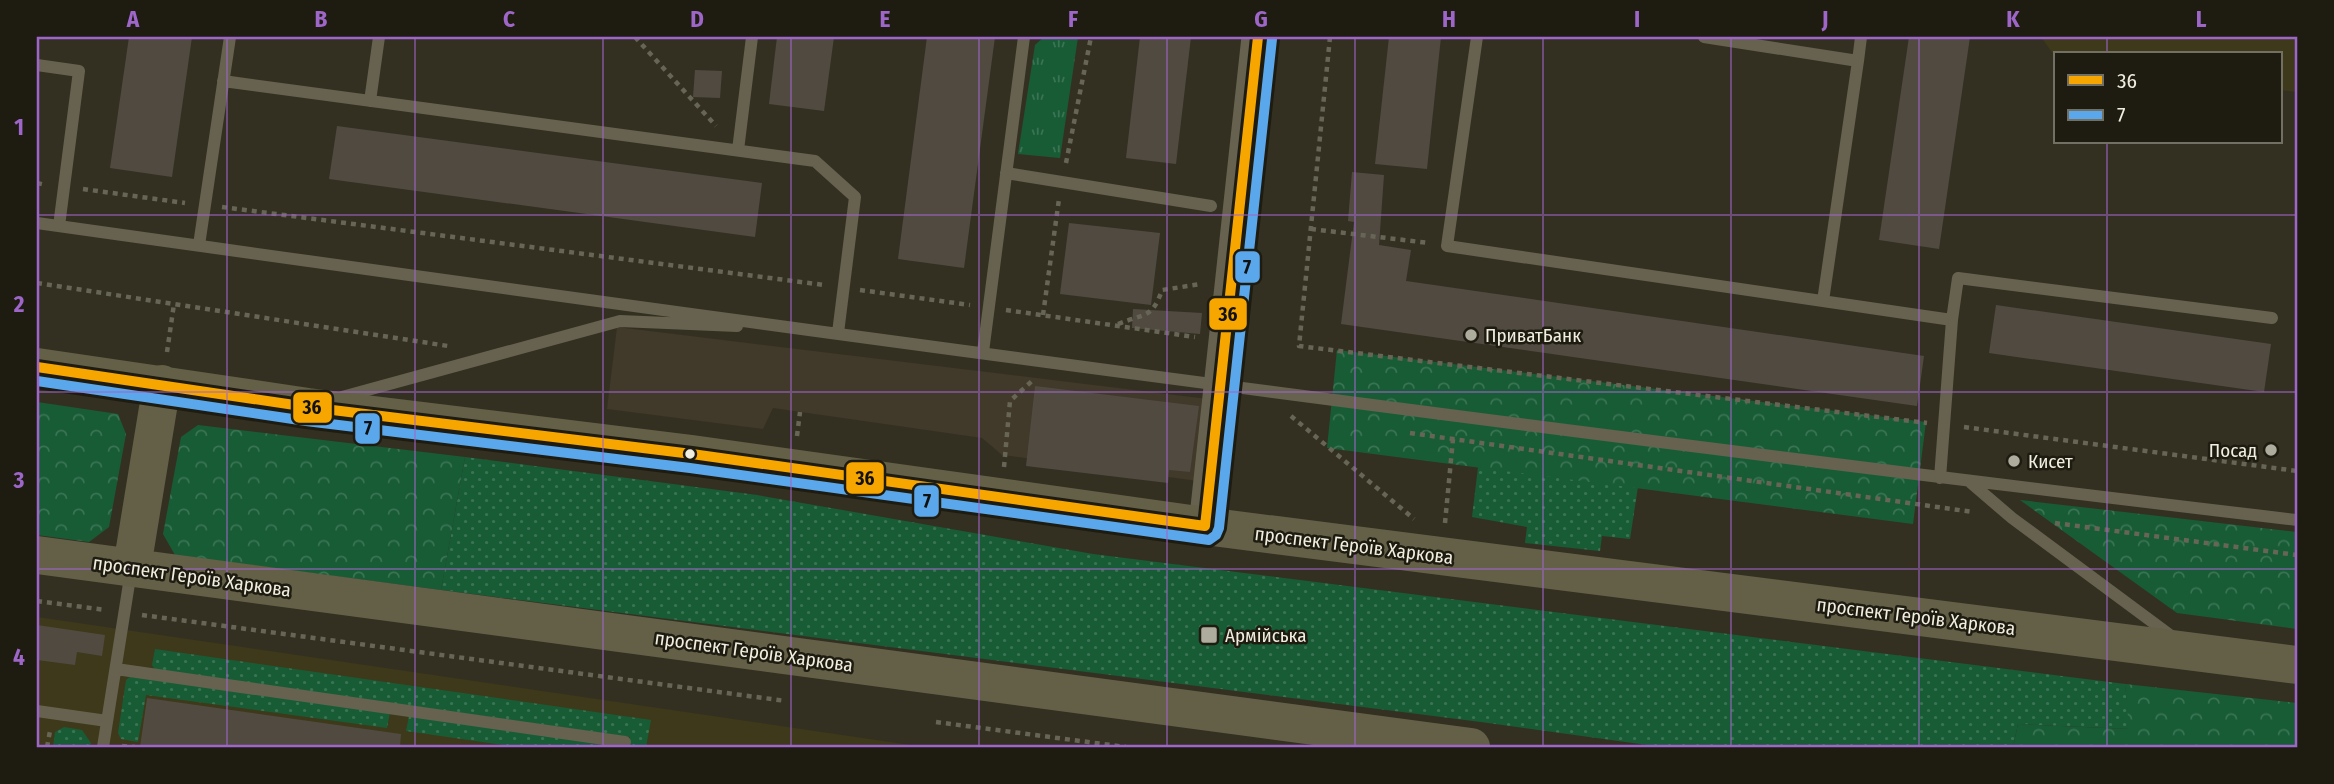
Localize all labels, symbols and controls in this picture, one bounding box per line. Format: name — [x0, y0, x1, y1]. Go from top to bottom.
text: A — [126, 5, 140, 33]
text: B — [315, 5, 328, 33]
text: C — [503, 5, 515, 33]
text: D — [690, 5, 704, 33]
text: E — [880, 5, 891, 33]
text: F — [1068, 5, 1078, 33]
text: G — [1254, 5, 1268, 33]
text: H — [1442, 5, 1456, 33]
text: I — [1634, 5, 1640, 33]
text: J — [1821, 5, 1828, 33]
text: K — [2006, 5, 2020, 33]
text: L — [2196, 5, 2207, 33]
legend — [2054, 52, 2282, 144]
text: 36 — [2117, 68, 2137, 94]
text: 7 — [2117, 102, 2126, 128]
text: 1 — [14, 113, 24, 141]
line badge: 7 — [1234, 250, 1261, 284]
text: 7 — [1243, 256, 1251, 279]
text: 2 — [13, 290, 25, 318]
line badge: 36 — [1208, 297, 1248, 331]
text: 36 — [1218, 303, 1238, 326]
place label: ПриватБанк — [1485, 324, 1581, 347]
marker: ПриватБанк — [1463, 327, 1479, 343]
line badge: 36 — [292, 391, 333, 424]
text: 36 — [302, 396, 322, 419]
line badge: 7 — [354, 412, 381, 445]
text: 7 — [364, 417, 372, 440]
place label: Посад — [2209, 439, 2257, 462]
marker: Посад — [2263, 442, 2279, 458]
unlabelled marker — [683, 447, 697, 461]
place label: Кисет — [2028, 450, 2073, 473]
marker: Кисет — [2006, 453, 2022, 469]
line badge: 36 — [845, 461, 885, 495]
text: 3 — [13, 466, 25, 494]
text: 36 — [855, 467, 875, 490]
line badge: 7 — [913, 484, 940, 518]
text: 7 — [923, 490, 931, 513]
street label: проспект Героїв Харкова — [1253, 522, 1455, 569]
street label: проспект Героїв Харкова — [91, 551, 293, 602]
street label: проспект Героїв Харкова — [1815, 593, 2017, 640]
place label: Армійська — [1225, 624, 1307, 647]
marker: Армійська — [1199, 625, 1219, 645]
street label: проспект Героїв Харкова — [653, 626, 855, 677]
text: 4 — [13, 643, 25, 671]

